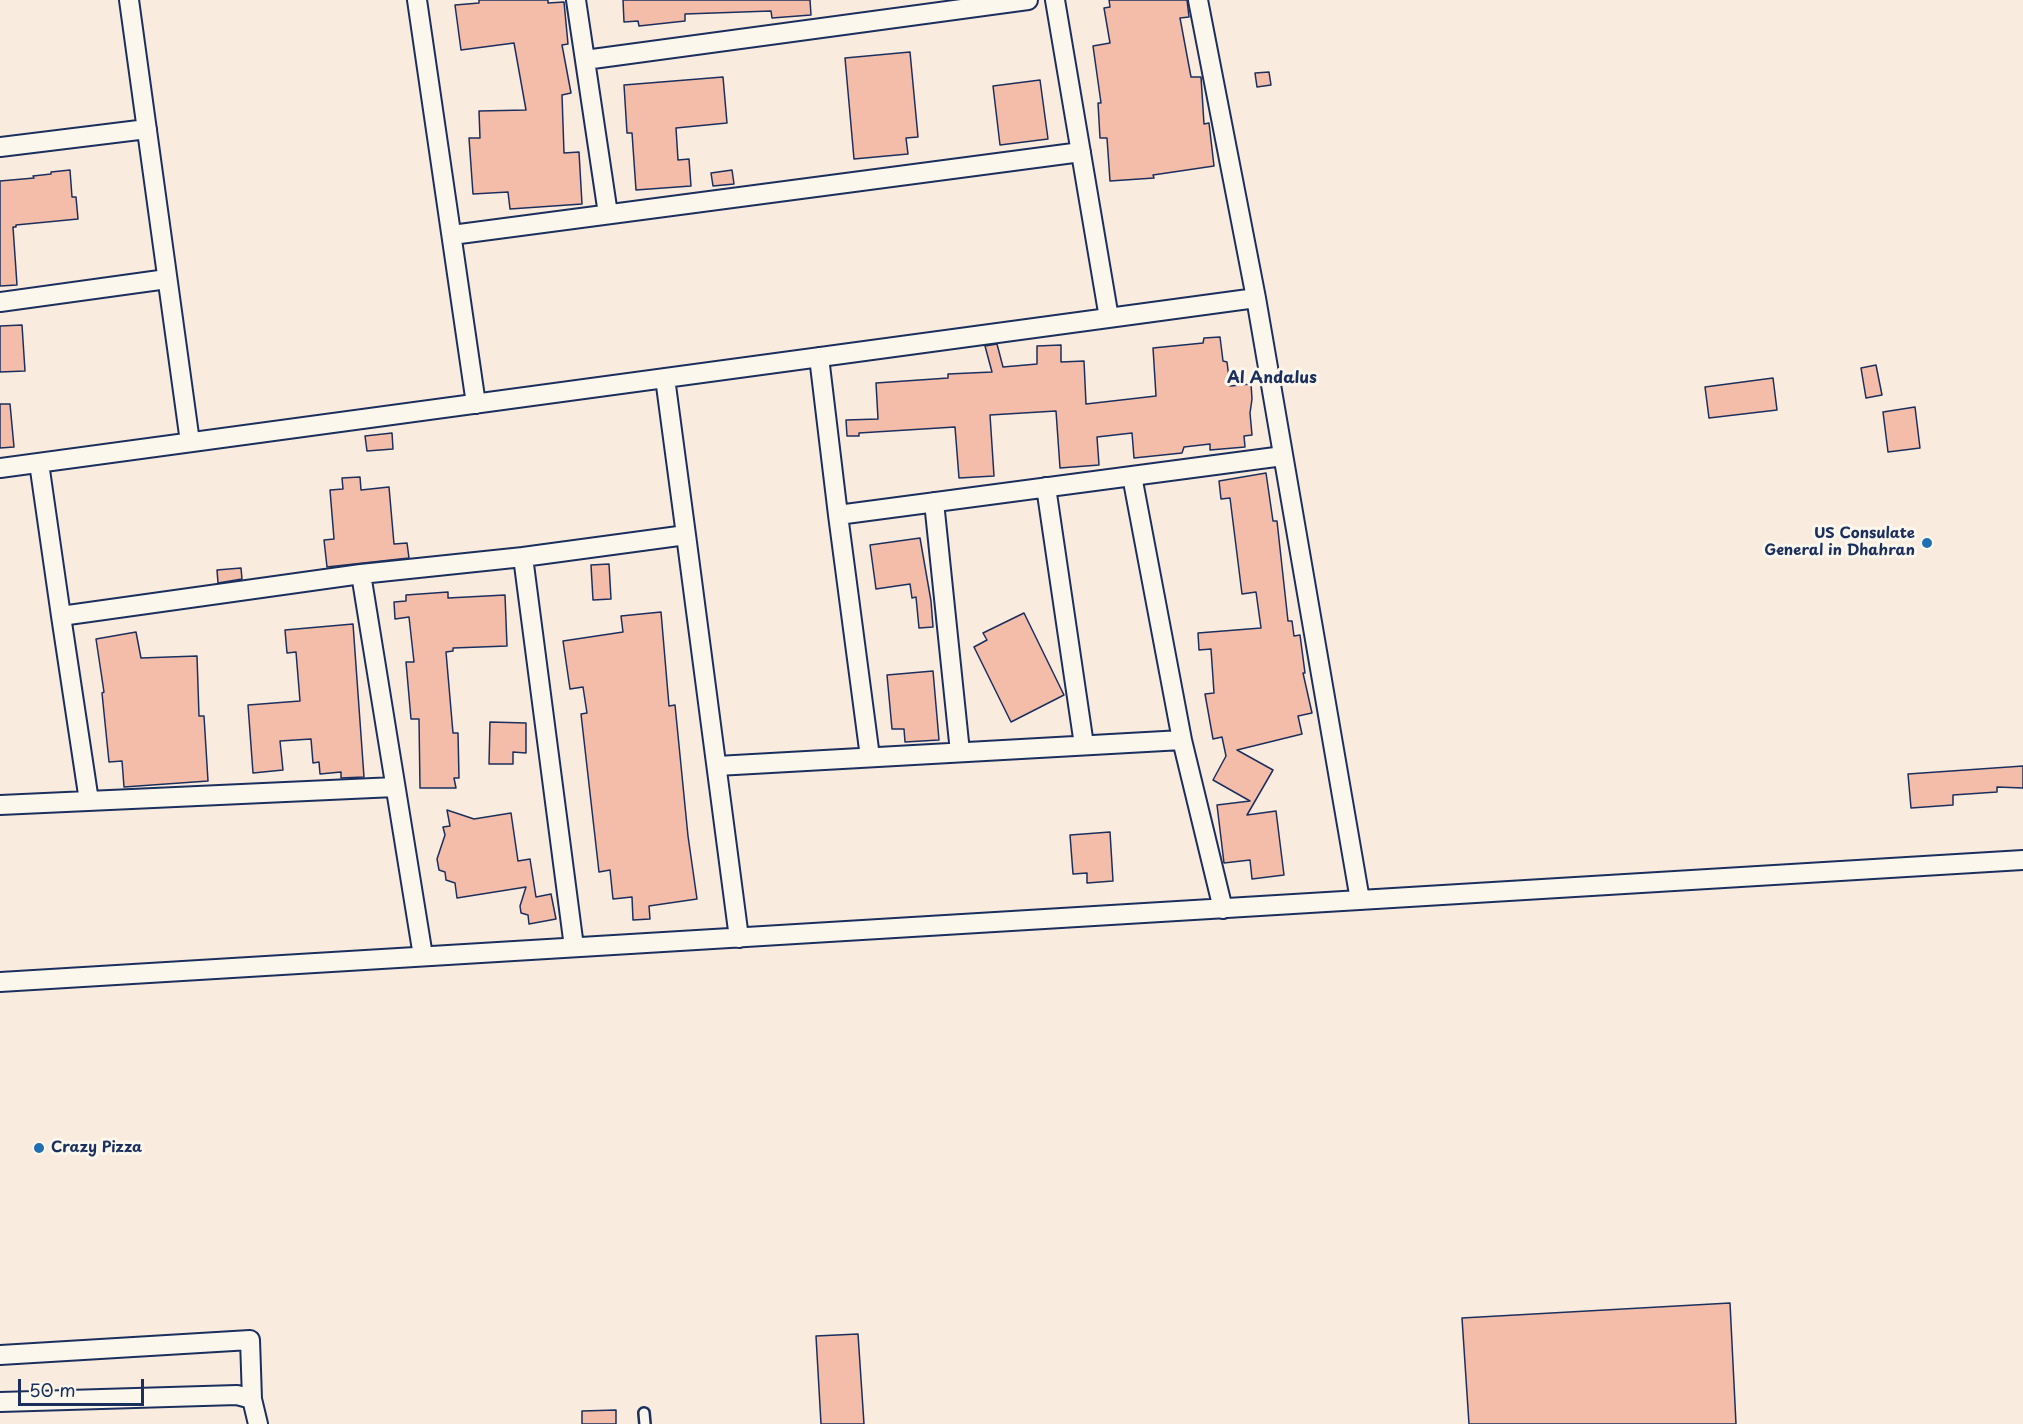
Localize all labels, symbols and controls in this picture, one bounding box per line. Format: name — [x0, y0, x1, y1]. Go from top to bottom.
district label: Al Andalus — [1227, 369, 1317, 389]
place label: US Consulate General in Dhahran — [1764, 525, 1915, 560]
marker: US Consulate General in Dhahran — [1920, 536, 1934, 550]
place label: Crazy Pizza — [51, 1139, 142, 1157]
marker: Crazy Pizza — [32, 1141, 46, 1155]
scale bar — [21, 1367, 147, 1405]
text: 50 m — [29, 1376, 76, 1403]

